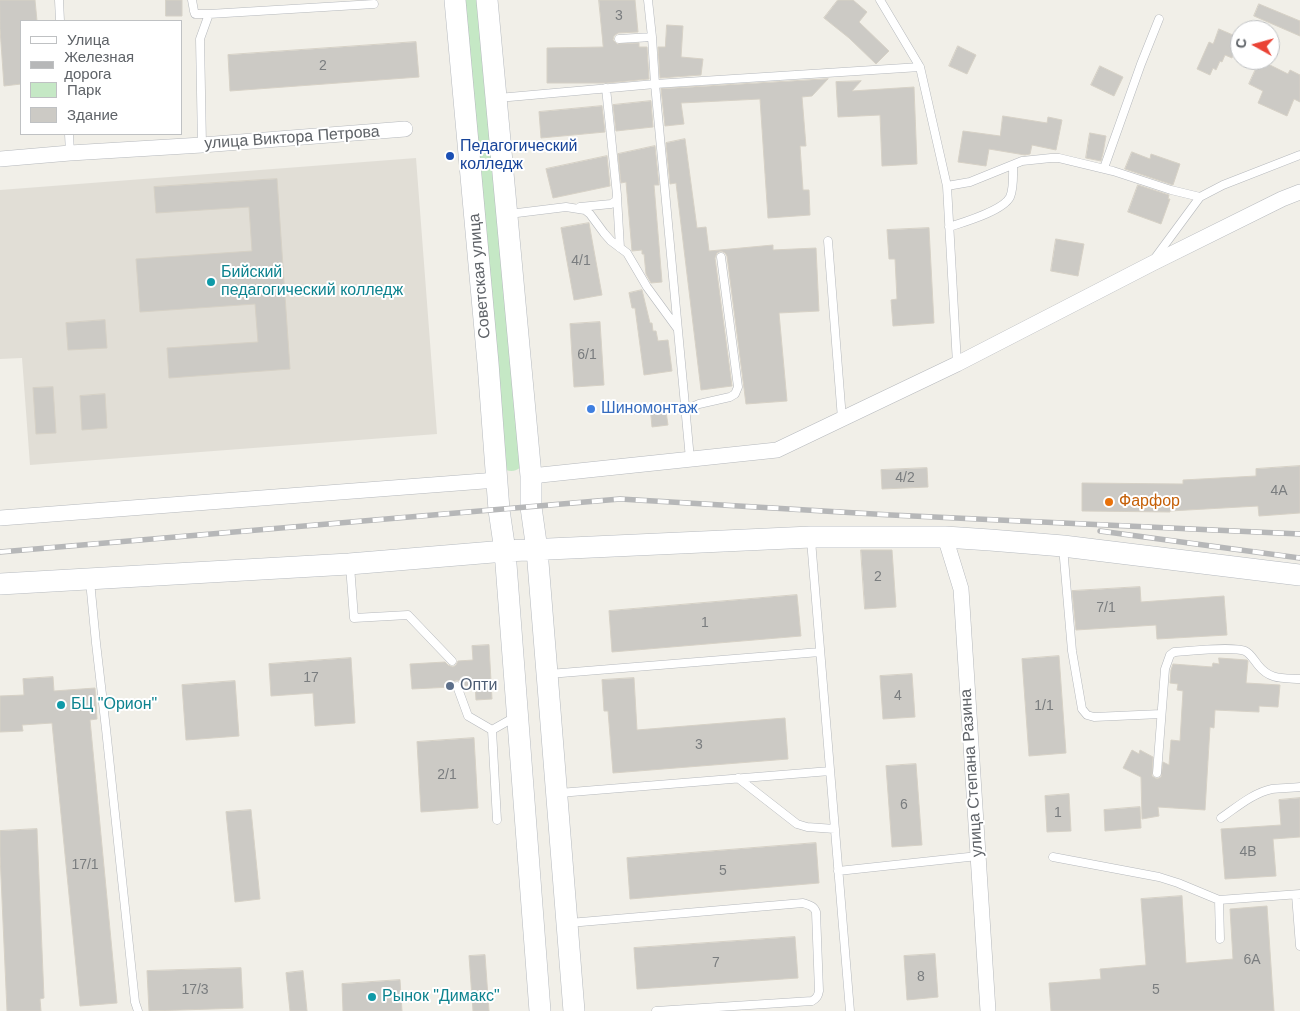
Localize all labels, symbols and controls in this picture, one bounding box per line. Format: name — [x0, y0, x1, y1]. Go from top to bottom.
house number: 3 — [615, 8, 623, 24]
legend — [20, 20, 182, 135]
north arrow — [1230, 20, 1280, 70]
text: Улица — [67, 31, 110, 48]
text: С — [1233, 37, 1250, 49]
text: Железная дорога — [64, 48, 134, 82]
house number: 2 — [319, 58, 327, 74]
text: Парк — [67, 81, 101, 98]
text: Здание — [67, 106, 118, 123]
street label: улица Виктора Петрова — [204, 122, 380, 154]
place label: Педагогический колледж — [460, 137, 578, 175]
marker: Педагогический колледж — [444, 150, 456, 162]
street label: Советская улица — [465, 213, 495, 339]
house number: 4/1 — [571, 253, 591, 269]
place label: Бийский педагогический колледж — [221, 263, 403, 301]
marker: Бийский педагогический колледж — [205, 276, 217, 288]
house number: 6/1 — [577, 347, 597, 363]
place label: Шиномонтаж — [601, 399, 698, 419]
marker: Шиномонтаж — [585, 403, 597, 415]
house number: 4/2 — [895, 470, 915, 486]
house number: 4А — [1270, 483, 1288, 499]
place label: Фарфор — [1119, 492, 1180, 512]
marker: Фарфор — [1103, 496, 1115, 508]
house number: 2 — [874, 569, 882, 585]
house number: 7/1 — [1096, 600, 1116, 616]
house number: 1 — [701, 615, 709, 631]
house number: 17 — [303, 670, 319, 686]
place label: Опти — [460, 676, 497, 696]
marker: Опти — [444, 680, 456, 692]
house number: 4 — [894, 688, 902, 704]
street label: улица Степана Разина — [957, 688, 987, 858]
place label: БЦ "Орион" — [71, 695, 157, 715]
house number: 1/1 — [1034, 698, 1054, 714]
marker: БЦ "Орион" — [55, 699, 67, 711]
house number: 3 — [695, 737, 703, 753]
house number: 2/1 — [437, 767, 457, 783]
house number: 6 — [900, 797, 908, 813]
house number: 1 — [1054, 805, 1062, 821]
house number: 4В — [1239, 844, 1257, 860]
house number: 17/1 — [71, 857, 99, 873]
house number: 5 — [719, 863, 727, 879]
house number: 6А — [1243, 952, 1261, 968]
house number: 7 — [712, 955, 720, 971]
house number: 8 — [917, 969, 925, 985]
house number: 17/3 — [181, 982, 209, 998]
house number: 5 — [1152, 982, 1160, 998]
place label: Рынок "Димакс" — [382, 987, 500, 1007]
marker: Рынок "Димакс" — [366, 991, 378, 1003]

